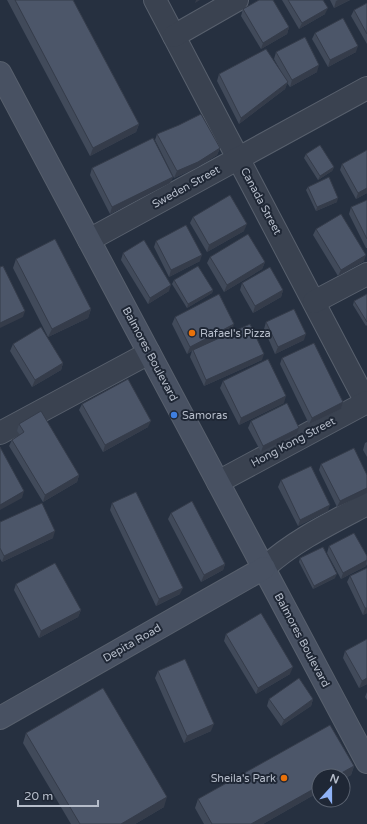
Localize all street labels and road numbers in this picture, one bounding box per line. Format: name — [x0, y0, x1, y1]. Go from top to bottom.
street label: Sweden Street — [150, 163, 222, 211]
street label: Canada Street — [238, 165, 284, 237]
street label: Balmores Boulevard — [120, 305, 180, 403]
street label: Hong Kong Street — [249, 414, 337, 470]
street label: Balmores Boulevard — [272, 591, 332, 689]
street label: Depita Road — [101, 621, 163, 665]

